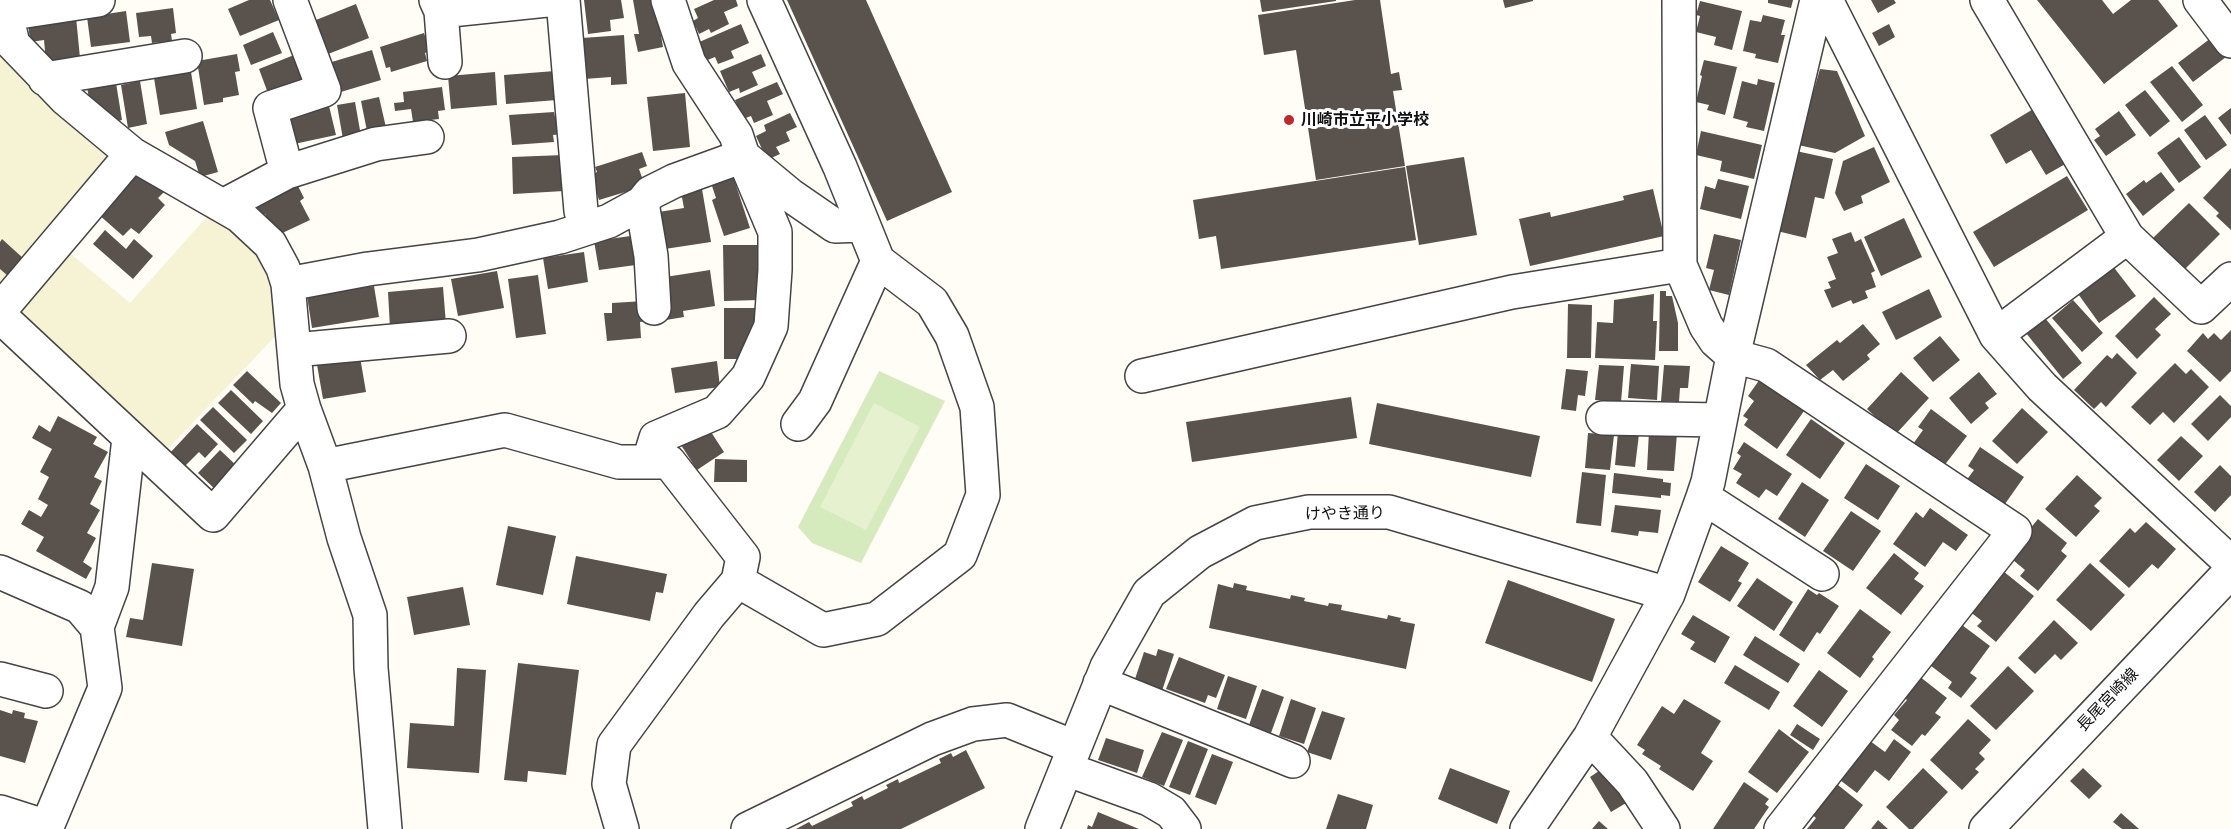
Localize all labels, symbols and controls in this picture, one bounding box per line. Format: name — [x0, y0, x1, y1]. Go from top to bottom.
place label: 川崎市立平小学校 — [1301, 110, 1429, 130]
marker: 川崎市立平小学校 — [1282, 113, 1296, 127]
street label: けやき通り — [1305, 504, 1385, 524]
street label: 長尾宮崎線 — [2073, 665, 2143, 735]

